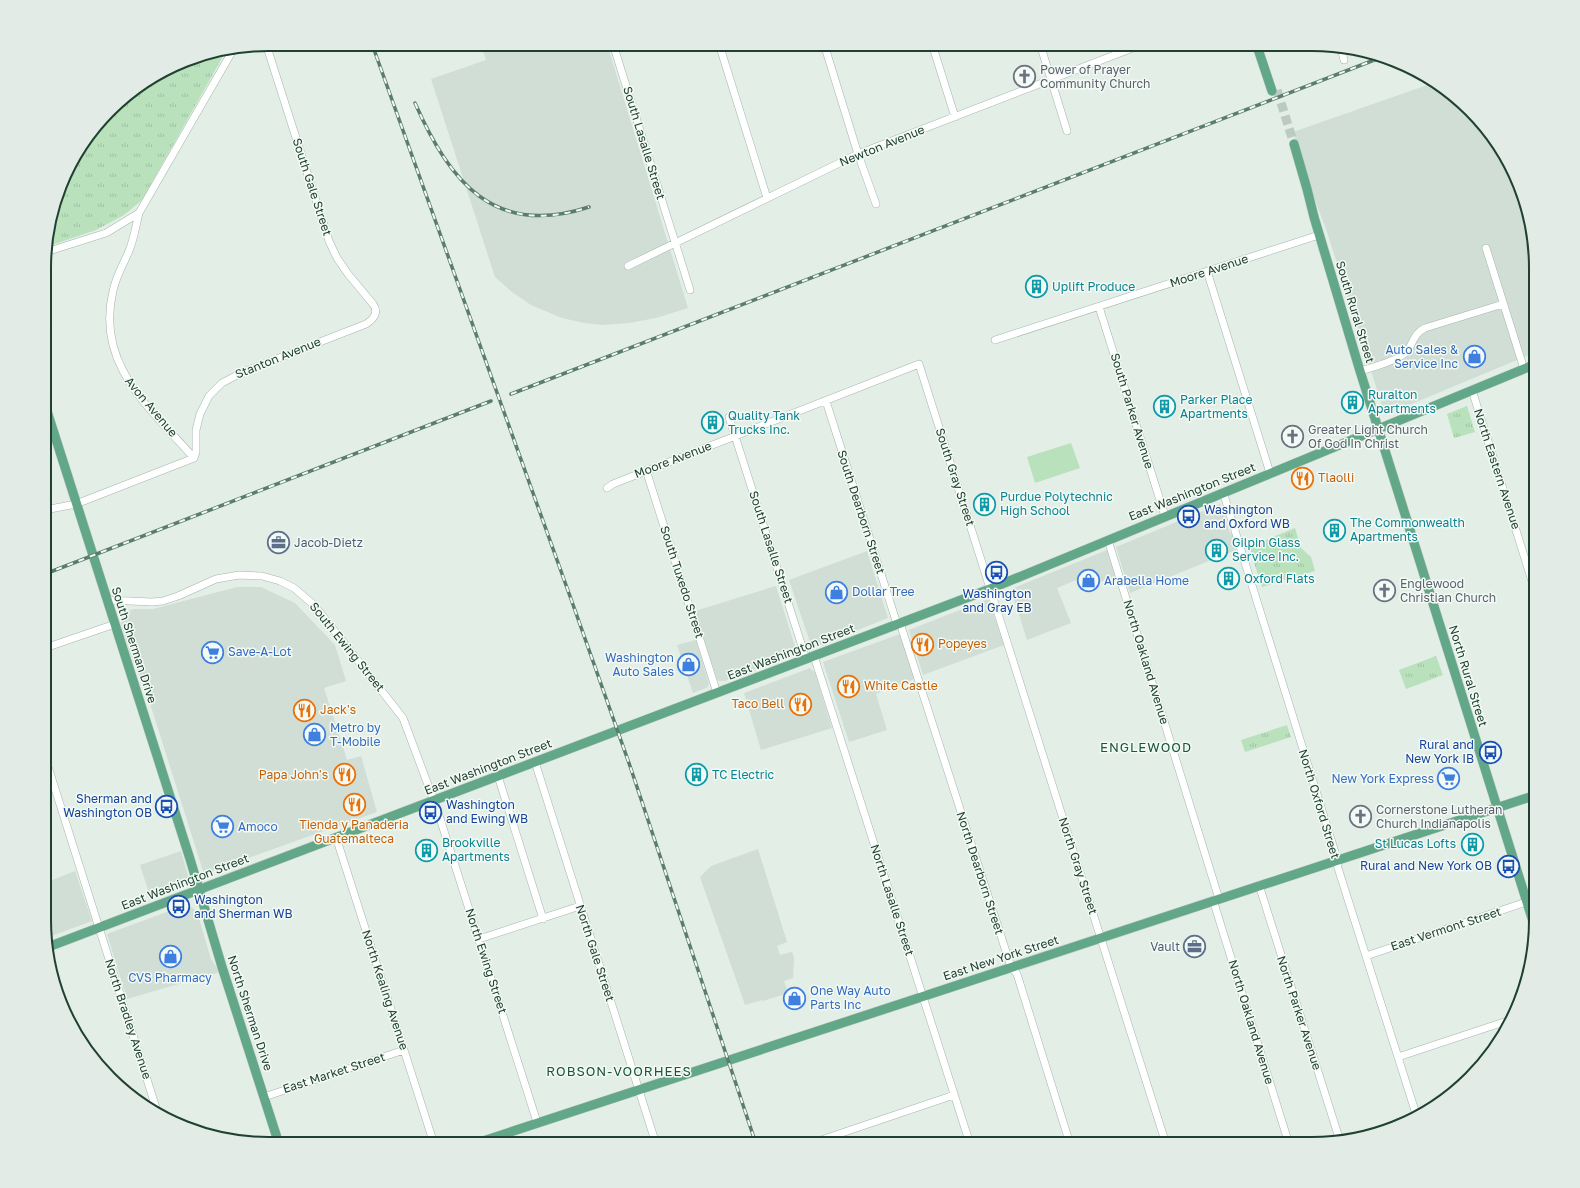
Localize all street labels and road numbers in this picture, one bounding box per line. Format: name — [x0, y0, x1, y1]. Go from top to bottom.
street label: South Lasalle Street — [620, 85, 669, 201]
street label: Newton Avenue — [837, 122, 927, 169]
street label: South Gale Street — [290, 136, 335, 238]
street label: Moore Avenue — [1168, 251, 1250, 290]
street label: South Rural Street — [1333, 259, 1378, 365]
street label: Stanton Avenue — [233, 334, 323, 382]
street label: South Parker Avenue — [1108, 351, 1157, 470]
street label: Avon Avenue — [122, 374, 181, 440]
street label: North Eastern Avenue — [1471, 407, 1524, 531]
street label: South Gray Street — [933, 426, 978, 528]
street label: Moore Avenue — [632, 438, 714, 481]
street label: South Dearborn Street — [834, 448, 889, 576]
street label: East Washington Street — [1126, 459, 1258, 524]
street label: South Lasalle Street — [746, 489, 797, 605]
street label: South Tuxedo Street — [657, 524, 708, 640]
street label: South Sherman Drive — [109, 585, 160, 705]
street label: North Oakland Avenue — [1120, 598, 1173, 726]
street label: South Ewing Street — [307, 599, 388, 695]
street label: East Washington Street — [725, 620, 857, 683]
street label: North Rural Street — [1446, 623, 1491, 729]
street label: East Washington Street — [422, 735, 554, 798]
street label: North Oxford Street — [1296, 747, 1343, 861]
street label: North Dearborn Street — [954, 809, 1008, 936]
street label: North Gray Street — [1056, 815, 1101, 916]
street label: North Lasalle Street — [867, 842, 918, 958]
street label: East Washington Street — [119, 850, 251, 913]
street label: North Gale Street — [573, 903, 618, 1003]
street label: East Vermont Street — [1389, 903, 1503, 954]
street label: North Ewing Street — [462, 906, 511, 1016]
street label: North Kealing Avenue — [359, 928, 412, 1052]
street label: East New York Street — [941, 932, 1061, 983]
street label: North Sherman Drive — [225, 953, 276, 1073]
street label: North Parker Avenue — [1274, 954, 1325, 1072]
street label: North Bradley Avenue — [102, 957, 155, 1081]
street label: North Oakland Avenue — [1225, 958, 1278, 1086]
street label: East Market Street — [281, 1049, 387, 1096]

